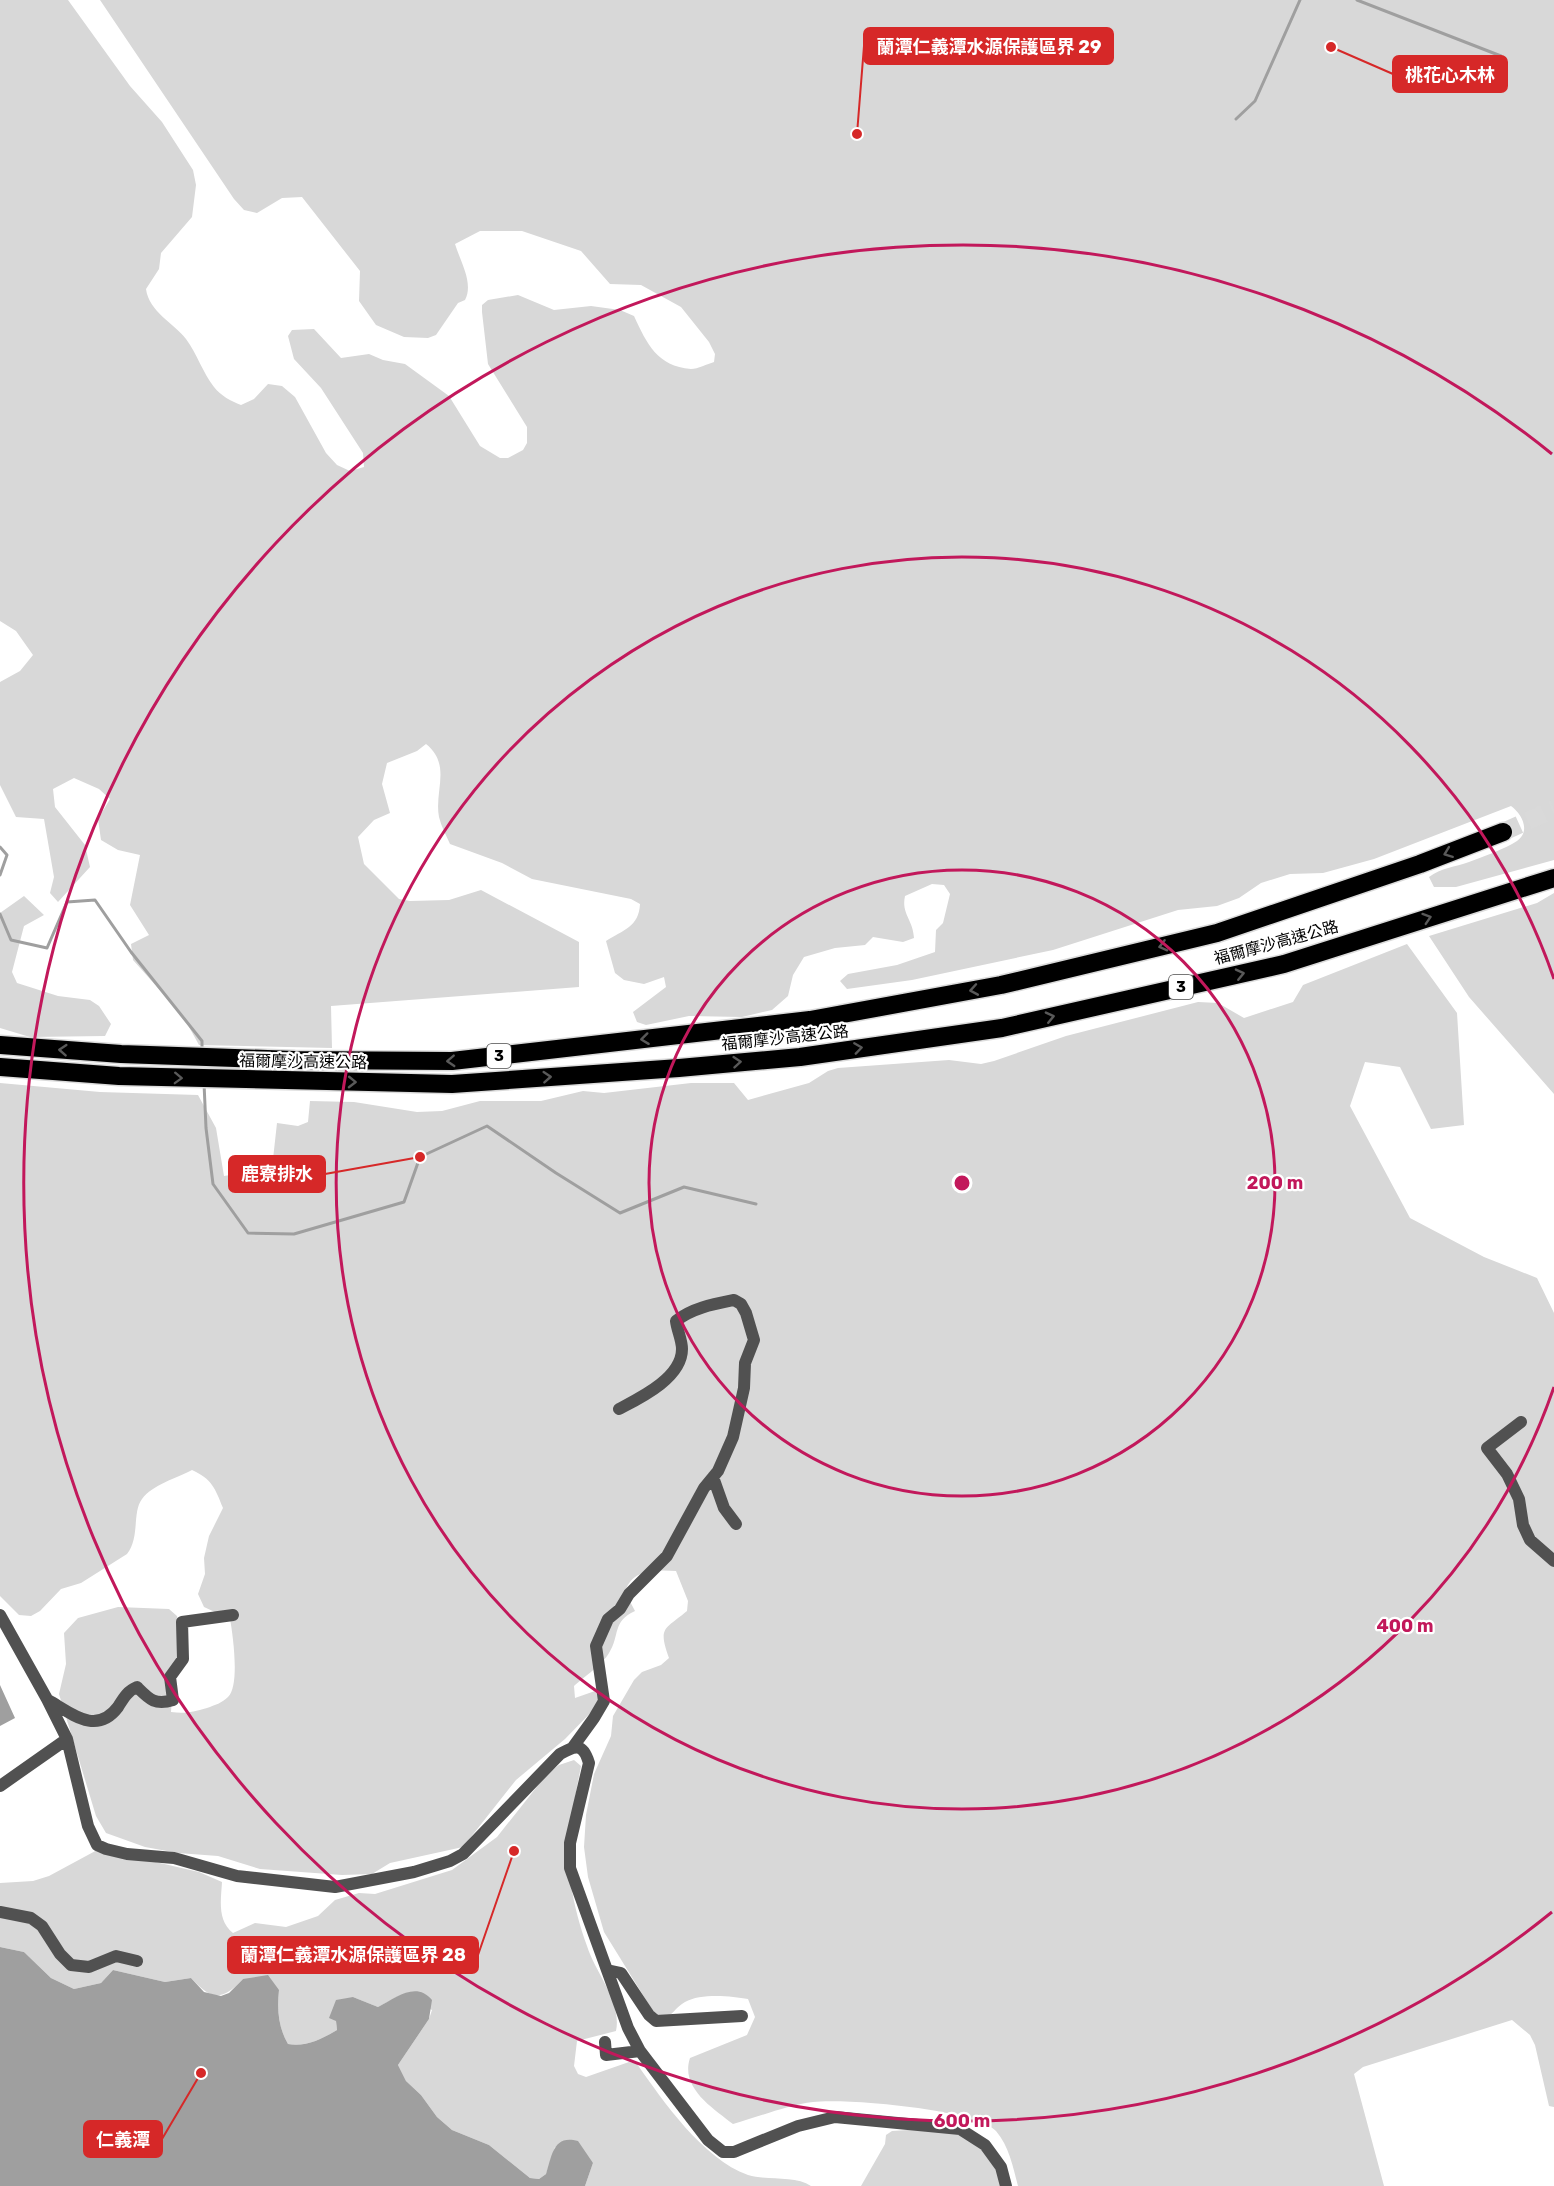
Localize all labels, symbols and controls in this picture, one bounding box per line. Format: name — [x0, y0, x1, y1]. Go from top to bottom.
callout: 蘭潭仁義潭水源保護區界 29 — [864, 28, 1113, 64]
text: 蘭潭仁義潭水源保護區界 29 — [876, 36, 1102, 58]
callout: 桃花心木林 — [1393, 56, 1507, 92]
text: 桃花心木林 — [1405, 64, 1495, 86]
one-way arrow — [1444, 846, 1455, 858]
one-way arrow — [1421, 913, 1432, 925]
street label: 福爾摩沙高速公路 — [1212, 917, 1340, 968]
one-way arrow — [1159, 938, 1169, 951]
one-way arrow — [1235, 968, 1245, 981]
road number: 3 — [1169, 975, 1193, 999]
one-way arrow — [969, 983, 979, 996]
one-way arrow — [1045, 1011, 1055, 1024]
street label: 福爾摩沙高速公路 — [720, 1021, 850, 1054]
one-way arrow — [640, 1033, 650, 1045]
one-way arrow — [58, 1043, 67, 1056]
one-way arrow — [853, 1043, 862, 1055]
road number: 3 — [487, 1044, 511, 1068]
street label: 福爾摩沙高速公路 — [239, 1051, 367, 1072]
one-way arrow — [447, 1054, 456, 1067]
one-way arrow — [732, 1056, 741, 1069]
one-way arrow — [173, 1071, 182, 1084]
one-way arrow — [542, 1071, 551, 1084]
one-way arrow — [348, 1076, 357, 1088]
callout: 鹿寮排水 — [229, 1156, 325, 1192]
text: 鹿寮排水 — [241, 1163, 313, 1185]
text: 200 m — [1247, 1172, 1303, 1194]
centre of rings — [952, 1173, 972, 1193]
text: 400 m — [1376, 1615, 1434, 1637]
callout: 蘭潭仁義潭水源保護區界 28 — [228, 1937, 478, 1973]
text: 蘭潭仁義潭水源保護區界 28 — [240, 1944, 466, 1966]
text: 600 m — [934, 2110, 990, 2132]
callout: 仁義潭 — [84, 2121, 162, 2157]
text: 仁義潭 — [96, 2129, 150, 2151]

